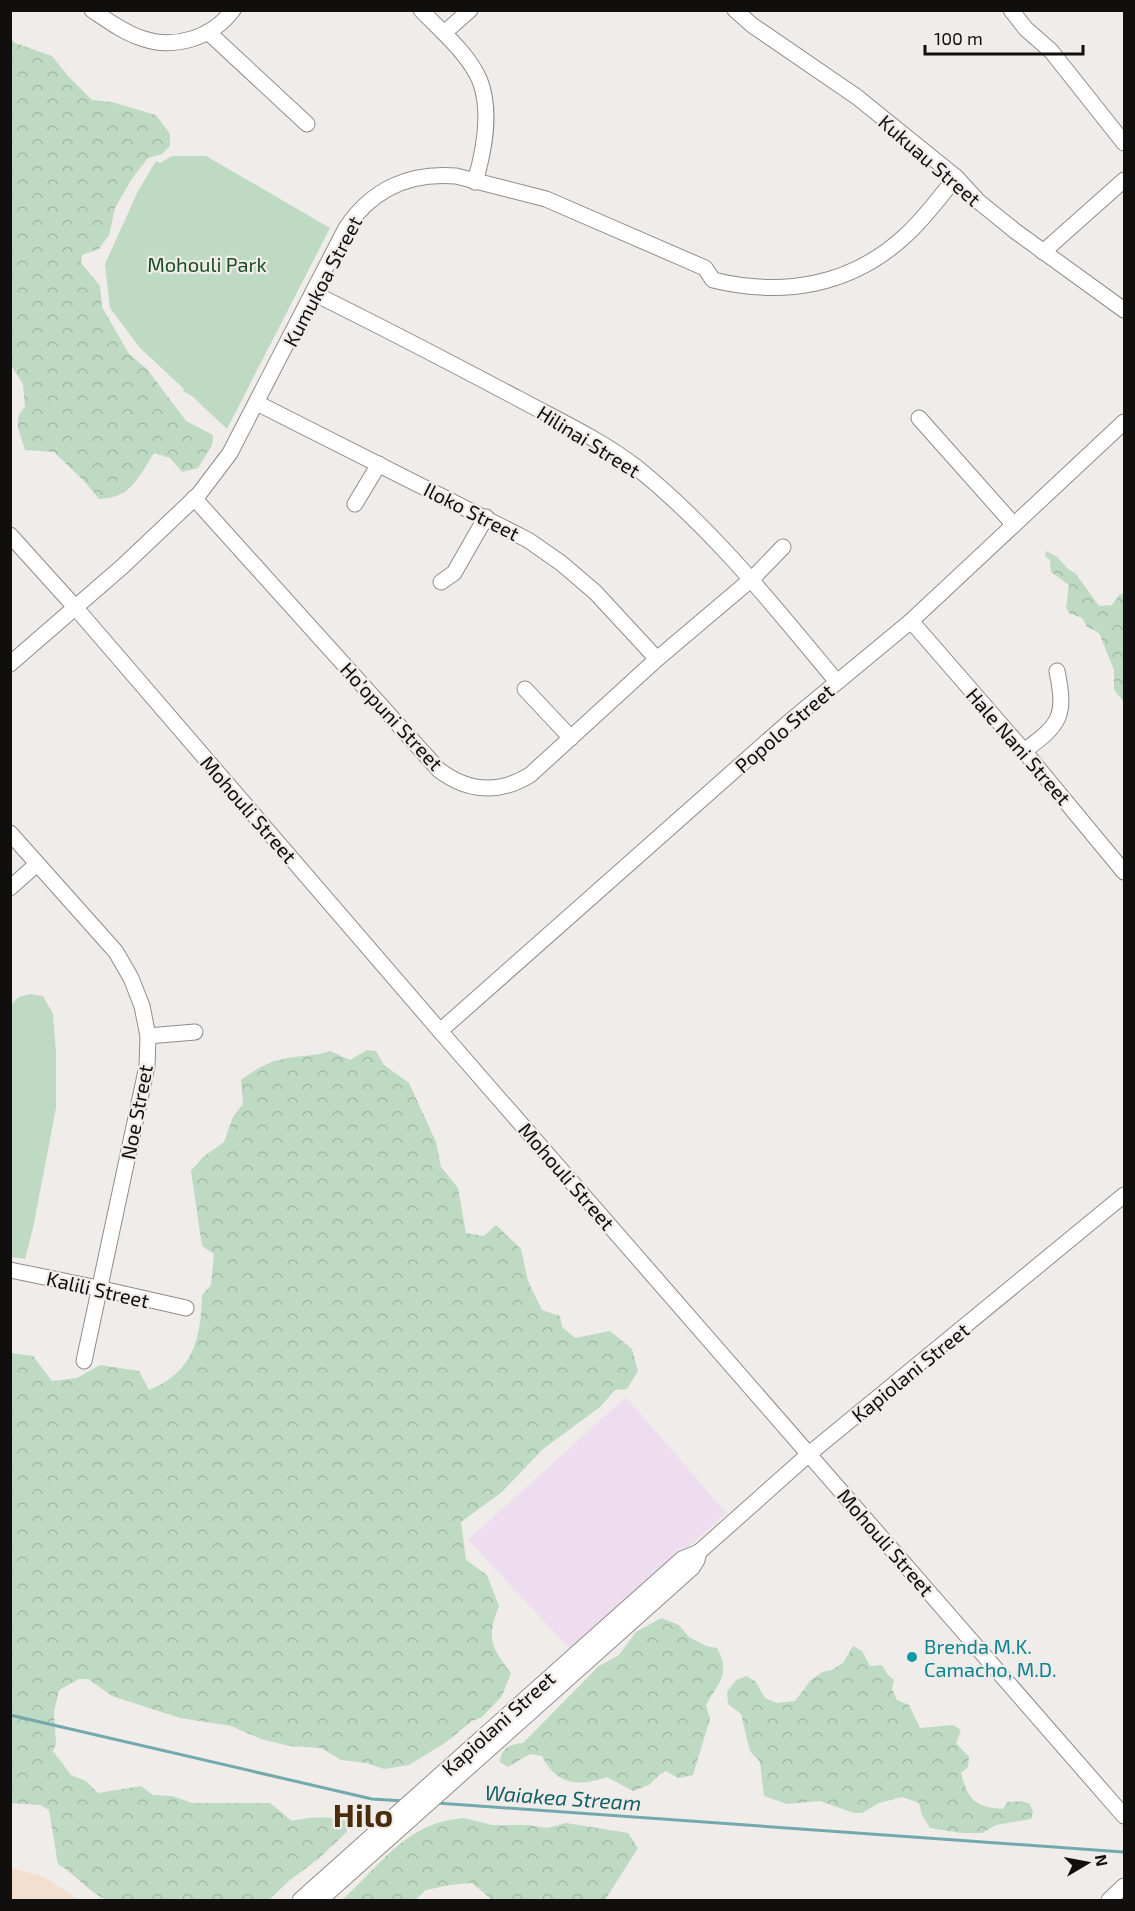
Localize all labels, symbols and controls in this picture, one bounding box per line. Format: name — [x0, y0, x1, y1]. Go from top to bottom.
scale bar — [925, 18, 1082, 56]
text: 100 m — [934, 27, 983, 49]
street label: Kukuau Street — [874, 109, 986, 211]
street label: Kumukoa Street — [278, 211, 367, 350]
park label: Mohouli Park — [147, 252, 267, 276]
street label: Hilinai Street — [533, 400, 645, 482]
street label: Iloko Street — [420, 477, 524, 545]
street label: Ho'opuni Street — [336, 657, 448, 775]
street label: Popolo Street — [730, 678, 839, 778]
street label: Hale Nani Street — [962, 683, 1077, 810]
street label: Mohouli Street — [196, 750, 302, 868]
street label: Noe Street — [115, 1062, 157, 1162]
street label: Mohouli Street — [514, 1117, 620, 1235]
street label: Kalili Street — [44, 1266, 152, 1313]
street label: Kapiolani Street — [846, 1317, 974, 1427]
street label: Mohouli Street — [833, 1483, 939, 1601]
place label: Brenda M.K. Camacho, M.D. — [924, 1634, 1057, 1681]
marker: Brenda M.K. Camacho, M.D. — [905, 1650, 919, 1664]
street label: Kapiolani Street — [436, 1666, 560, 1780]
water label: Waiakea Stream — [484, 1779, 642, 1815]
district label: Hilo — [333, 1795, 393, 1833]
north arrow — [1057, 1833, 1117, 1893]
text: N — [1092, 1853, 1113, 1868]

